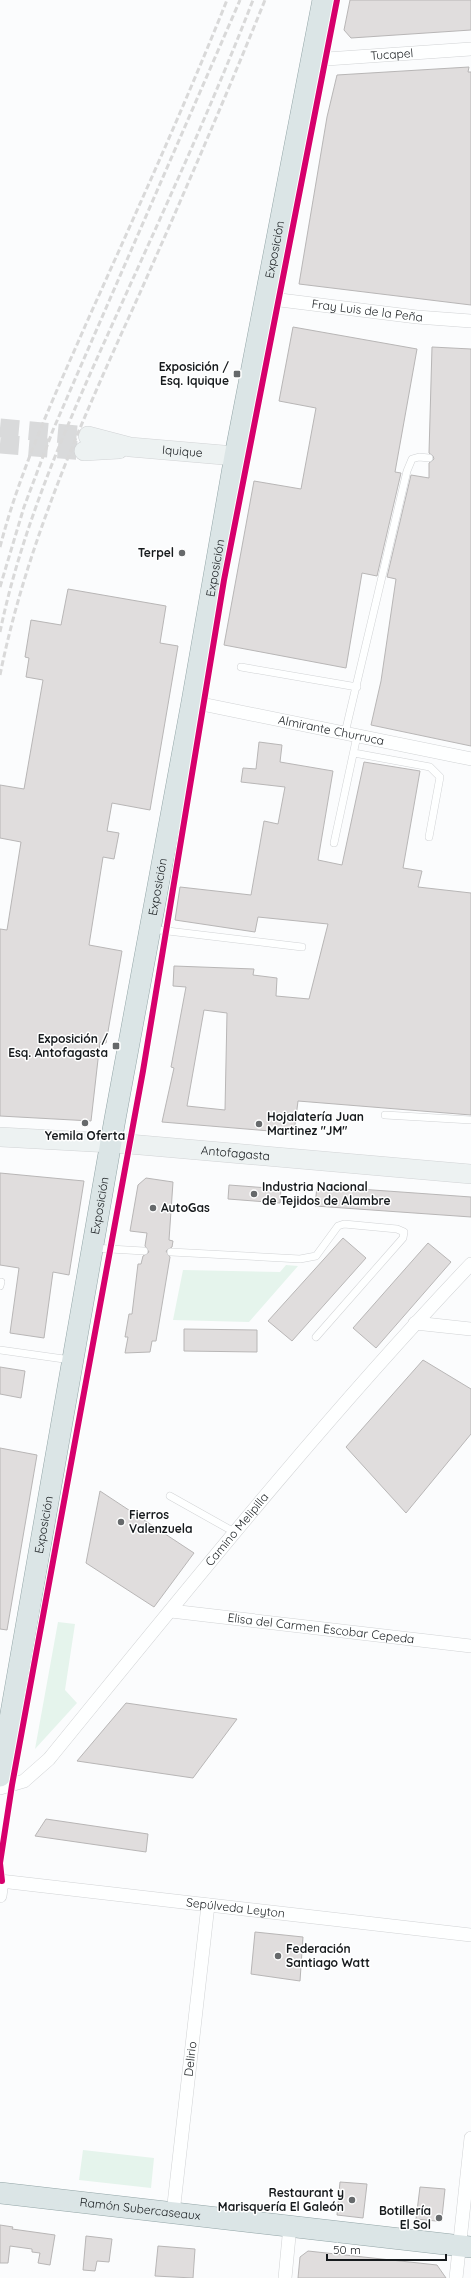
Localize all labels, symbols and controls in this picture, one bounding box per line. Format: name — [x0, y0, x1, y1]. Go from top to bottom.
street label: Tucapel — [370, 45, 414, 63]
street label: Exposición — [261, 219, 287, 280]
street label: Fray Luis de la Peña — [311, 296, 423, 324]
place label: Exposición / Esq. Iquique — [159, 359, 229, 388]
marker: Exposición / Esq. Iquique — [232, 369, 242, 379]
street label: Iquique — [162, 442, 204, 460]
street label: Exposición — [203, 538, 227, 598]
place label: Terpel — [138, 545, 174, 560]
marker: Terpel — [177, 548, 187, 558]
street label: Almirante Churruca — [277, 712, 386, 748]
street label: Exposición — [145, 857, 170, 917]
place label: Exposición / Esq. Antofagasta — [8, 1031, 108, 1060]
marker: Exposición / Esq. Antofagasta — [111, 1041, 121, 1051]
place label: Hojalatería Juan Martinez "JM" — [267, 1109, 364, 1138]
marker: Yemila Oferta — [80, 1118, 90, 1128]
marker: Hojalatería Juan Martinez "JM" — [254, 1119, 264, 1129]
place label: Yemila Oferta — [45, 1128, 125, 1143]
street label: Antofagasta — [200, 1142, 271, 1163]
street label: Exposición — [87, 1176, 112, 1236]
place label: Industria Nacional de Tejidos de Alambre — [262, 1179, 390, 1208]
marker: Industria Nacional de Tejidos de Alambre — [249, 1189, 259, 1199]
place label: AutoGas — [161, 1200, 210, 1215]
marker: AutoGas — [148, 1203, 158, 1213]
street label: Camino Melipilla — [202, 1490, 272, 1569]
street label: Exposición — [31, 1495, 56, 1555]
place label: Fierros Valenzuela — [129, 1507, 193, 1536]
marker: Fierros Valenzuela — [116, 1517, 126, 1527]
street label: Elisa del Carmen Escobar Cepeda — [227, 1610, 415, 1646]
street label: Sepúlveda Leyton — [185, 1894, 286, 1921]
place label: Federación Santiago Watt — [286, 1941, 370, 1970]
marker: Federación Santiago Watt — [273, 1951, 283, 1961]
street label: Delirio — [181, 2041, 199, 2077]
place label: Restaurant y Marisquería El Galeón — [218, 2185, 344, 2214]
street label: Ramón Subercaseaux — [79, 2194, 202, 2223]
marker: Restaurant y Marisquería El Galeón — [347, 2195, 357, 2205]
place label: Botillería El Sol — [379, 2203, 431, 2232]
marker: Botillería El Sol — [434, 2213, 444, 2223]
scale bar — [327, 2236, 446, 2262]
text: 50 m — [333, 2242, 361, 2257]

